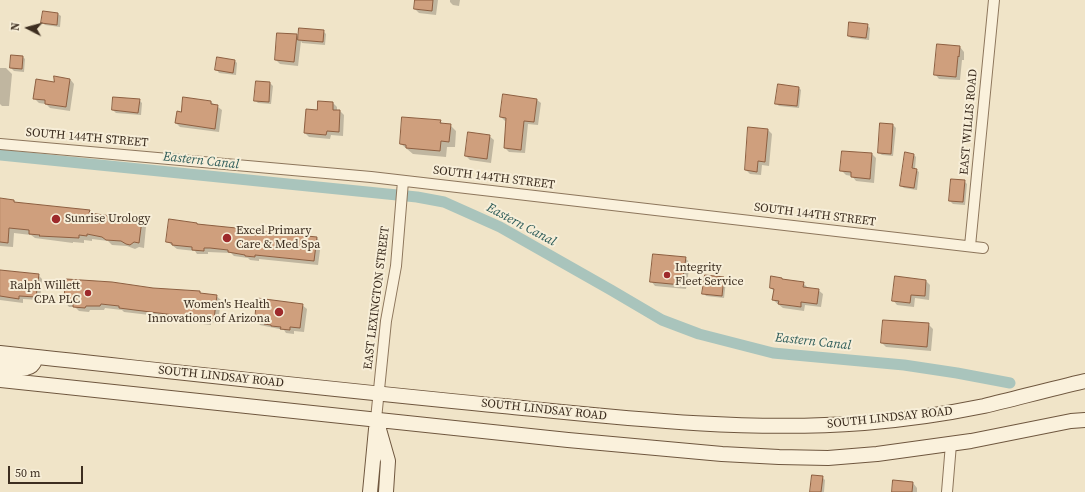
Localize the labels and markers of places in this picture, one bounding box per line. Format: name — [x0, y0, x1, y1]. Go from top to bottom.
place label: Sunrise Urology — [65, 212, 150, 226]
marker: Sunrise Urology — [50, 213, 62, 225]
place label: Excel Primary Care & Med Spa — [236, 224, 320, 252]
marker: Excel Primary Care & Med Spa — [221, 232, 233, 244]
place label: Integrity Fleet Service — [675, 261, 744, 289]
marker: Integrity Fleet Service — [662, 270, 672, 280]
place label: Ralph Willett CPA PLC — [10, 279, 80, 307]
marker: Ralph Willett CPA PLC — [83, 288, 93, 298]
place label: Women's Health Innovations of Arizona — [147, 298, 270, 326]
marker: Women's Health Innovations of Arizona — [273, 306, 285, 318]

